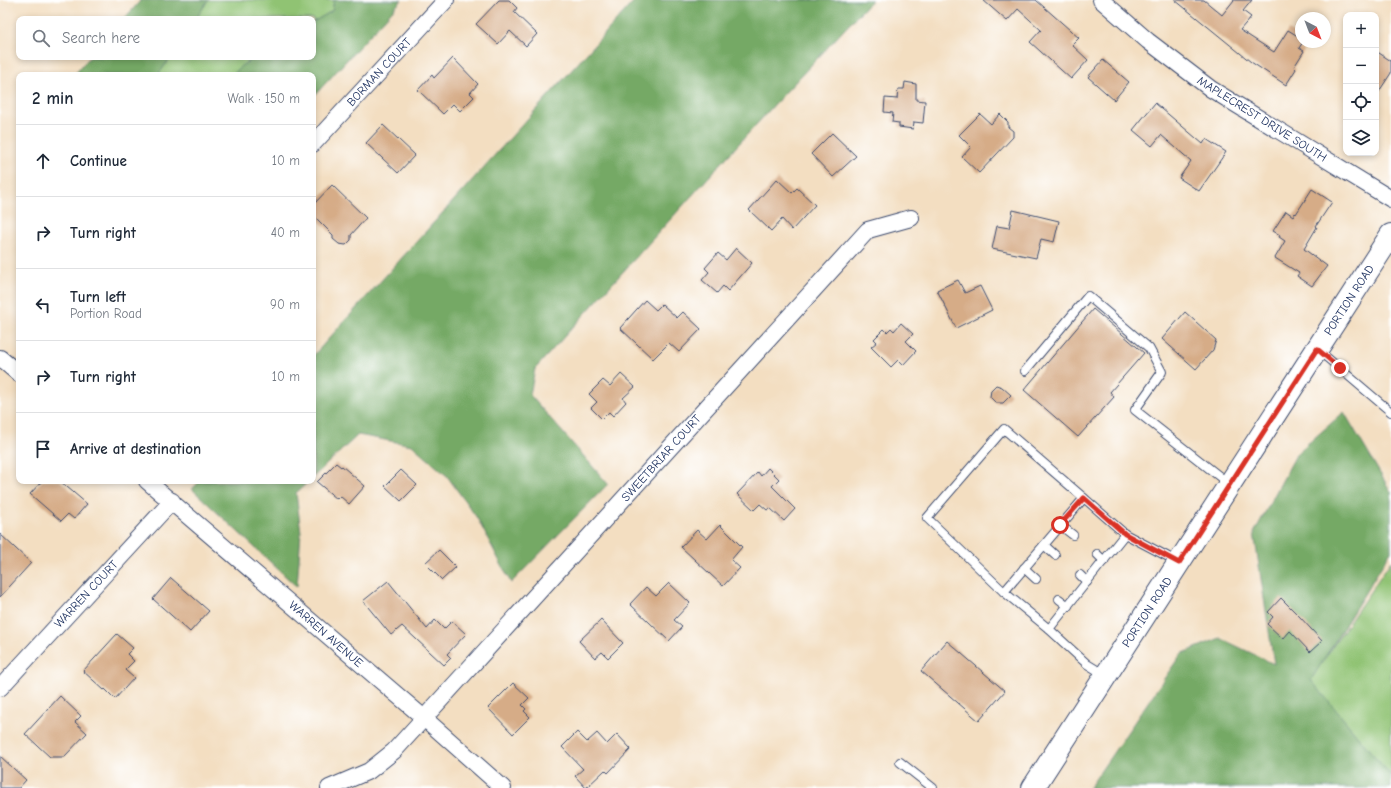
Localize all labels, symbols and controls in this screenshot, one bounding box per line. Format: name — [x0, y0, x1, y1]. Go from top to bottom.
north arrow — [1295, 12, 1331, 48]
map controls — [1343, 12, 1379, 156]
button: + — [1343, 12, 1379, 48]
search box — [16, 16, 316, 60]
icon: search — [30, 27, 52, 49]
text: Search here — [62, 29, 140, 47]
street label: BORMAN COURT — [344, 35, 415, 109]
button: − — [1343, 48, 1379, 84]
street label: MAPLECREST DRIVE SOUTH — [1195, 73, 1329, 165]
button: locate — [1343, 84, 1379, 120]
text: 2 min — [32, 89, 73, 108]
text: Walk · 150 m — [228, 91, 300, 106]
button: layers — [1343, 120, 1379, 156]
icon: ahead — [32, 150, 54, 172]
text: Continue — [70, 152, 127, 170]
text: 10 m — [272, 153, 300, 168]
icon: right — [32, 222, 54, 244]
text: Turn right — [70, 224, 136, 242]
text: 40 m — [271, 225, 300, 240]
street label: PORTION ROAD — [1321, 262, 1377, 338]
text: Turn left — [70, 288, 126, 306]
icon: left — [32, 294, 54, 316]
text: 90 m — [270, 297, 300, 312]
text: Portion Road — [70, 306, 142, 321]
route end — [1331, 359, 1349, 377]
icon: right — [32, 366, 54, 388]
text: Turn right — [70, 368, 136, 386]
text: 10 m — [272, 369, 300, 384]
street label: SWEETBRIAR COURT — [618, 411, 704, 504]
icon: arrive — [32, 438, 54, 460]
text: Arrive at destination — [70, 440, 201, 458]
route start — [1051, 516, 1069, 534]
street label: WARREN COURT — [51, 557, 121, 631]
street label: PORTION ROAD — [1119, 574, 1175, 650]
street label: WARREN AVENUE — [286, 598, 366, 670]

